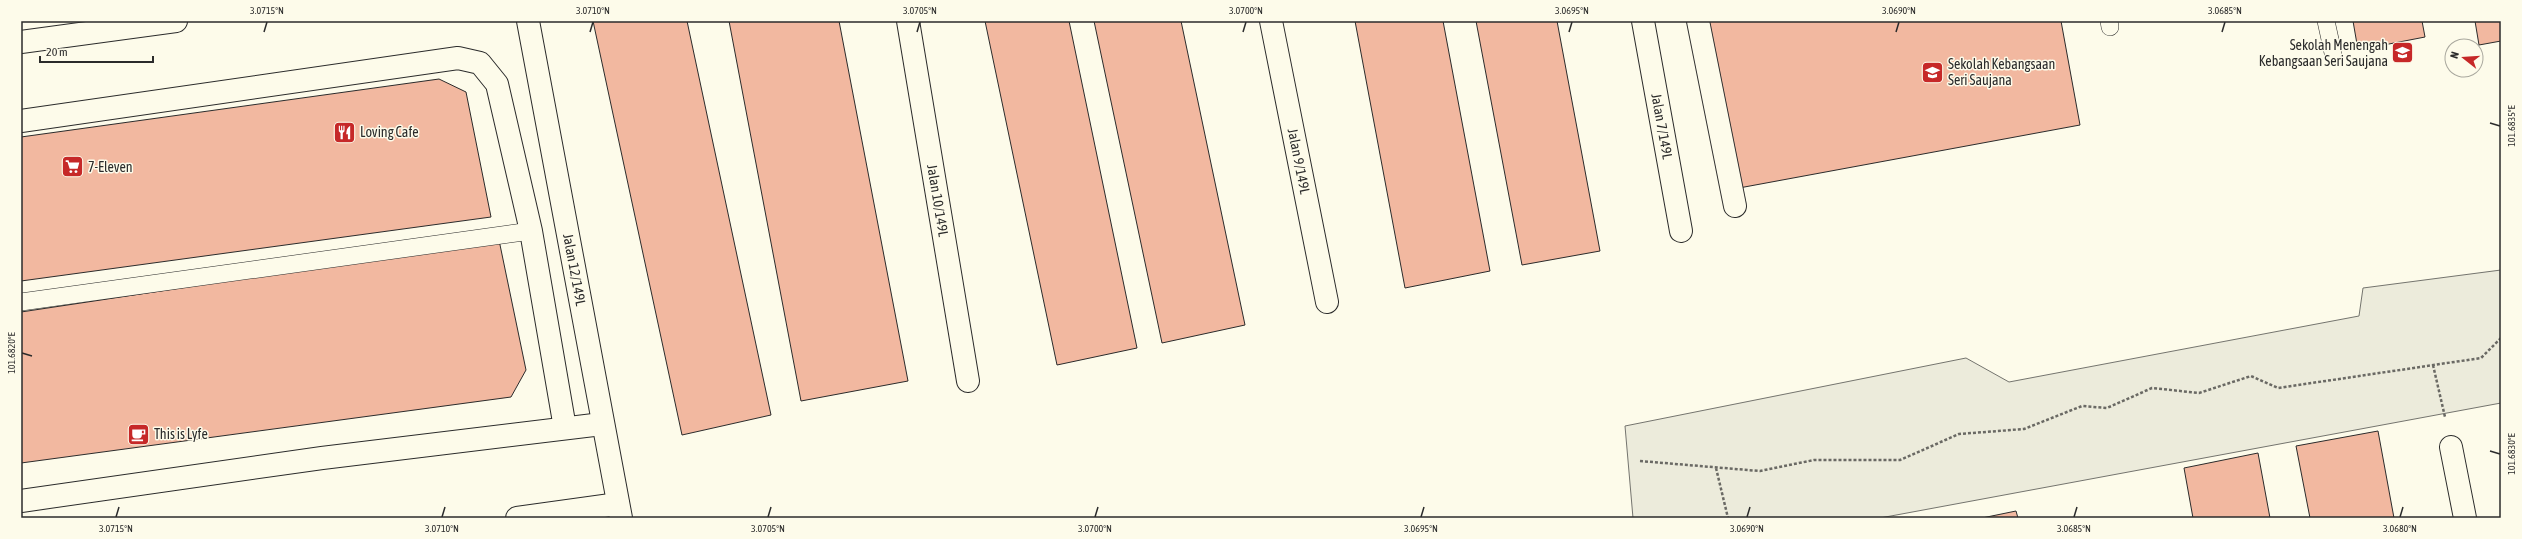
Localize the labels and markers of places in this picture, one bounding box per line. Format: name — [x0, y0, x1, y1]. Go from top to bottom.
place label: Sekolah Menengah Kebangsaan Seri Saujana — [2259, 37, 2388, 69]
school or university icon: Sekolah Menengah Kebangsaan Seri Saujana — [2390, 40, 2416, 66]
place label: Sekolah Kebangsaan Seri Saujana — [1948, 56, 2055, 88]
school or university icon: Sekolah Kebangsaan Seri Saujana — [1920, 59, 1946, 85]
restaurant icon: Loving Cafe — [331, 119, 357, 145]
place label: Loving Cafe — [360, 124, 419, 140]
supermarket icon: 7-Eleven — [60, 154, 86, 180]
place label: 7-Eleven — [88, 159, 133, 175]
cafe icon: This is Lyfe — [125, 421, 151, 447]
place label: This is Lyfe — [154, 426, 208, 442]

